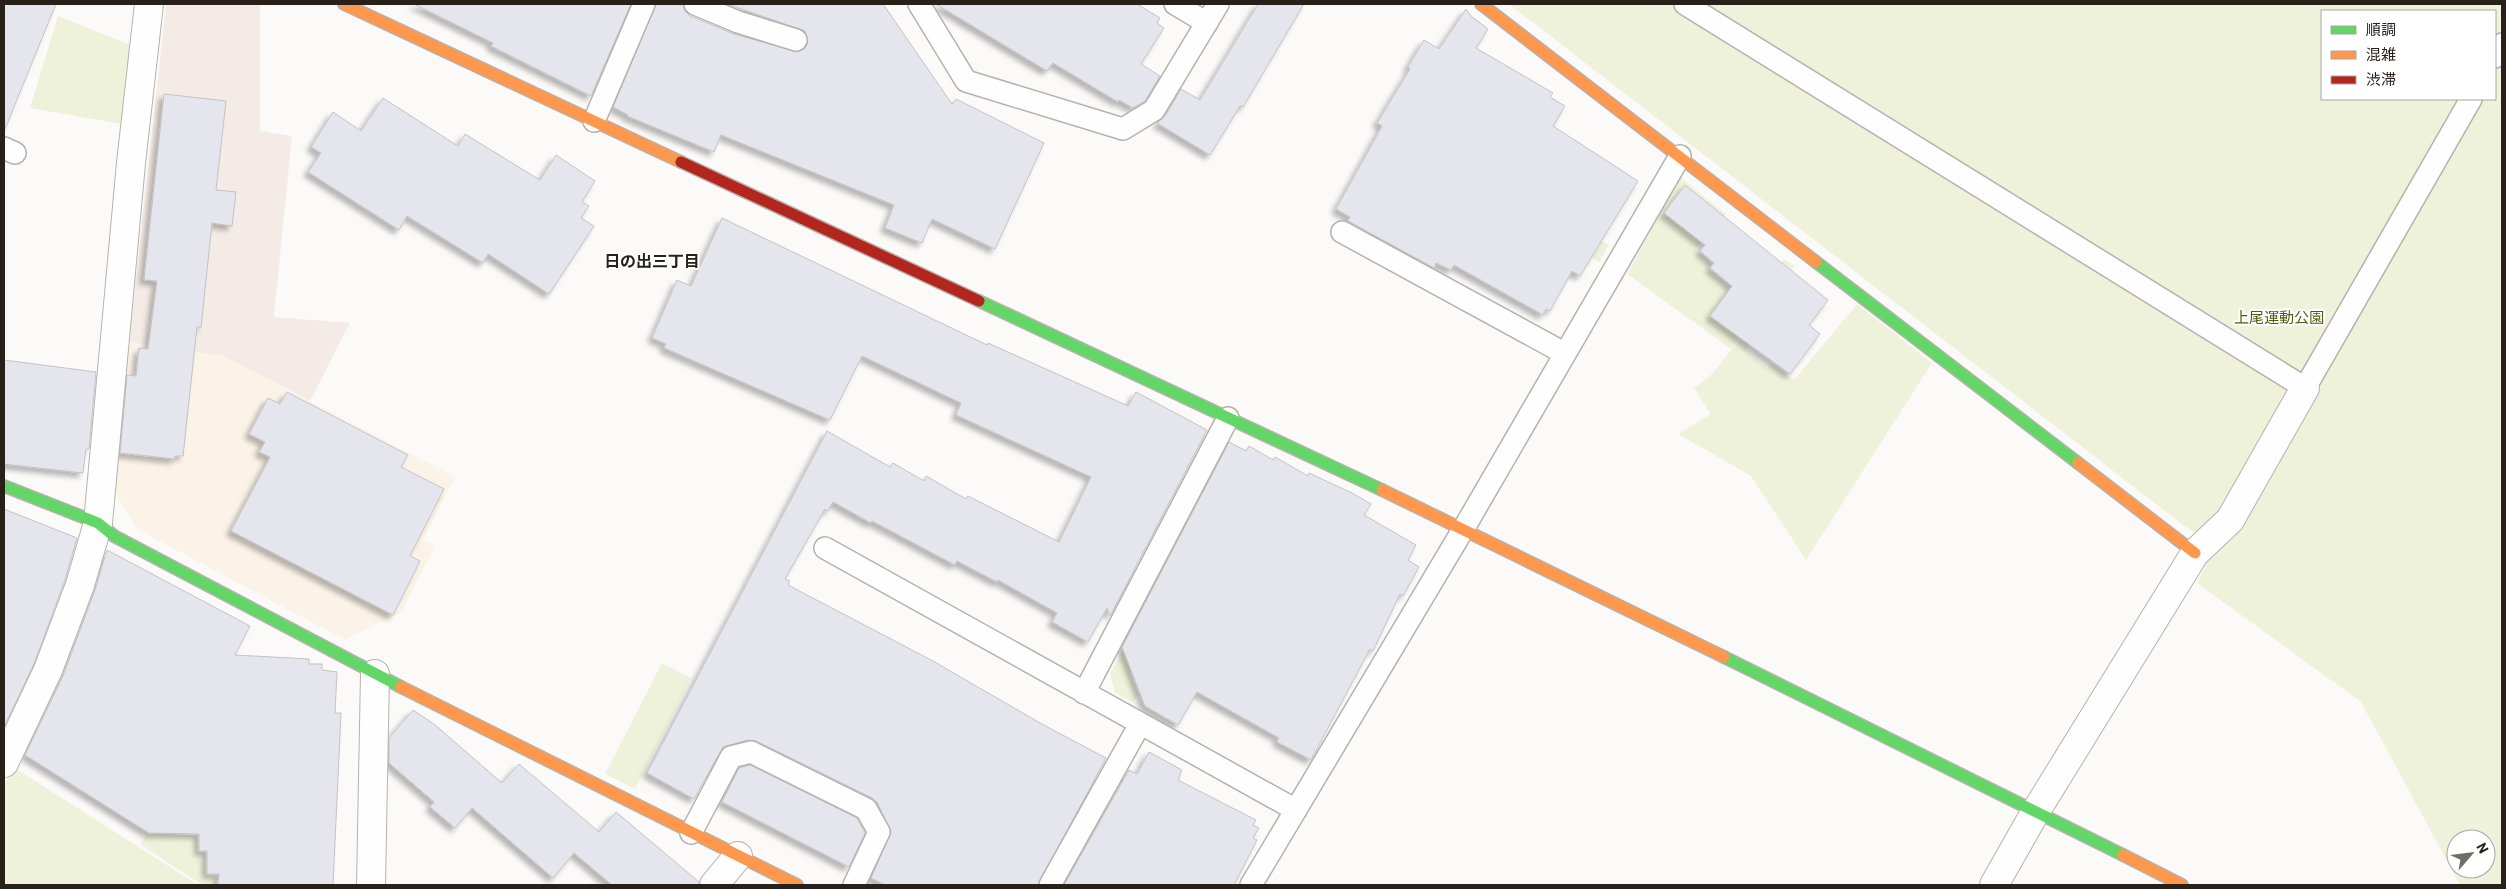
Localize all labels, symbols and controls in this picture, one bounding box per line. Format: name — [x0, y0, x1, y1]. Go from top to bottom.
legend — [2321, 10, 2496, 100]
text: 順調 — [2366, 20, 2396, 38]
text: 混雑 — [2366, 45, 2396, 63]
text: 渋滞 — [2366, 70, 2396, 88]
district label: 日の出三丁目 — [604, 251, 700, 270]
park label: 上尾運動公園 — [2234, 308, 2324, 326]
north arrow — [2446, 829, 2496, 879]
text: N — [2473, 840, 2493, 856]

